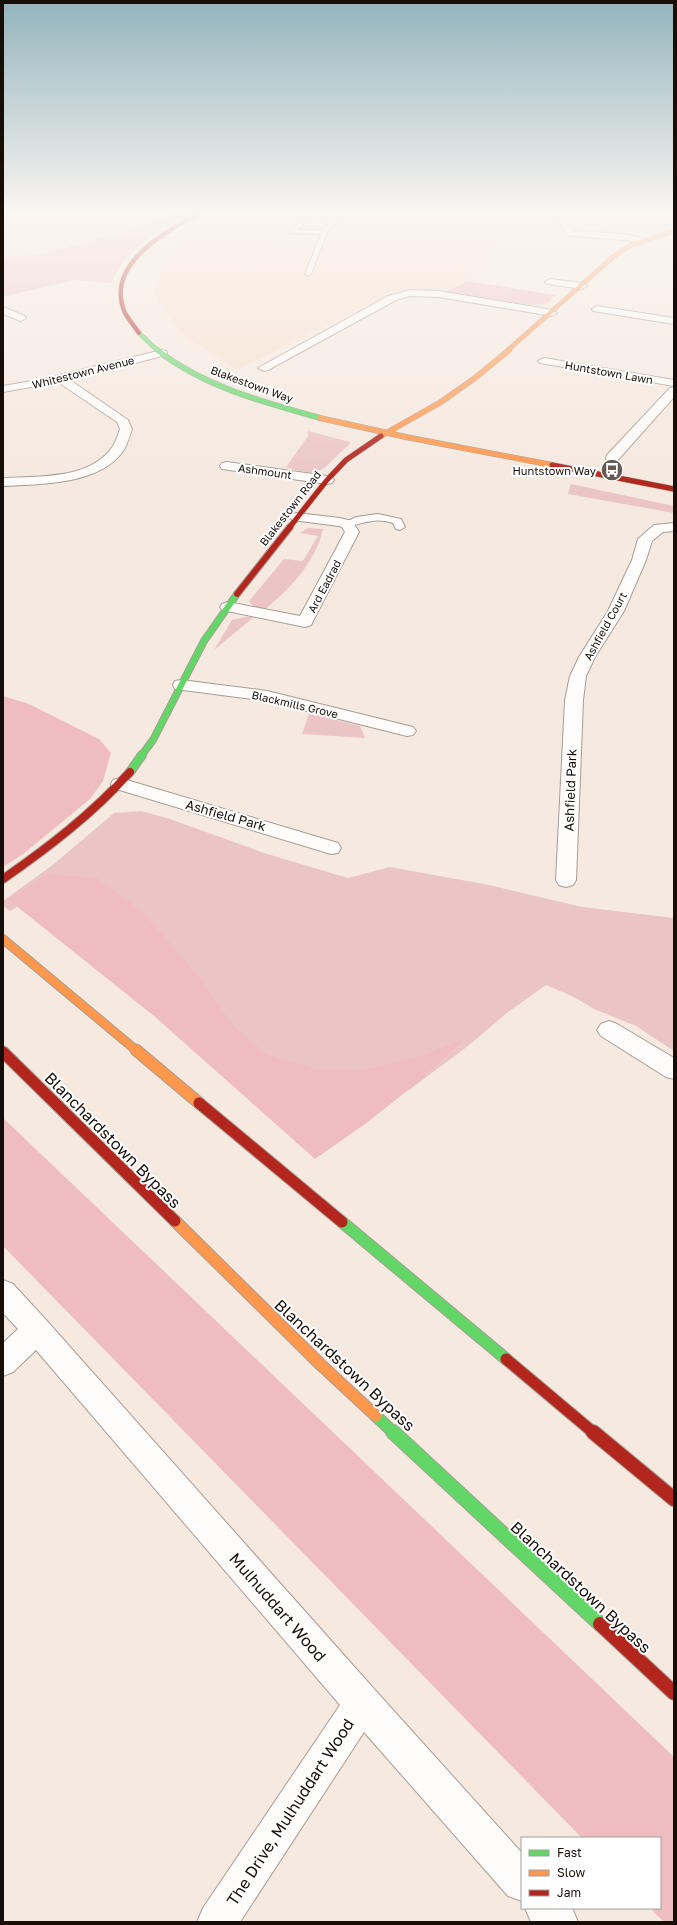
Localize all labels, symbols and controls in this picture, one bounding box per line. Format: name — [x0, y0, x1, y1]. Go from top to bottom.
street label: Whitestown Avenue — [30, 353, 136, 391]
street label: Huntstown Lawn — [564, 358, 654, 386]
street label: Blakestown Way — [209, 363, 295, 405]
bus stop icon: Huntstown Way — [599, 457, 625, 483]
street label: Ashmount — [237, 461, 293, 481]
place label: Huntstown Way — [513, 464, 596, 477]
street label: Blakestown Road — [257, 468, 323, 548]
street label: Ard Eadrad — [305, 557, 343, 615]
street label: Ashfield Court — [581, 590, 629, 662]
street label: Blackmills Grove — [251, 688, 339, 720]
street label: Ashfield Park — [561, 748, 579, 832]
street label: Ashfield Park — [184, 796, 269, 834]
street label: Blanchardstown Bypass — [41, 1068, 185, 1212]
street label: Blanchardstown Bypass — [271, 1295, 419, 1435]
street label: Blanchardstown Bypass — [507, 1517, 655, 1657]
street label: Mulhuddart Wood — [225, 1549, 331, 1665]
street label: The Drive, Mulhuddart Wood — [222, 1715, 358, 1909]
legend — [521, 1837, 661, 1909]
text: Fast — [557, 1845, 582, 1860]
text: Slow — [557, 1865, 585, 1880]
text: Jam — [557, 1885, 581, 1900]

